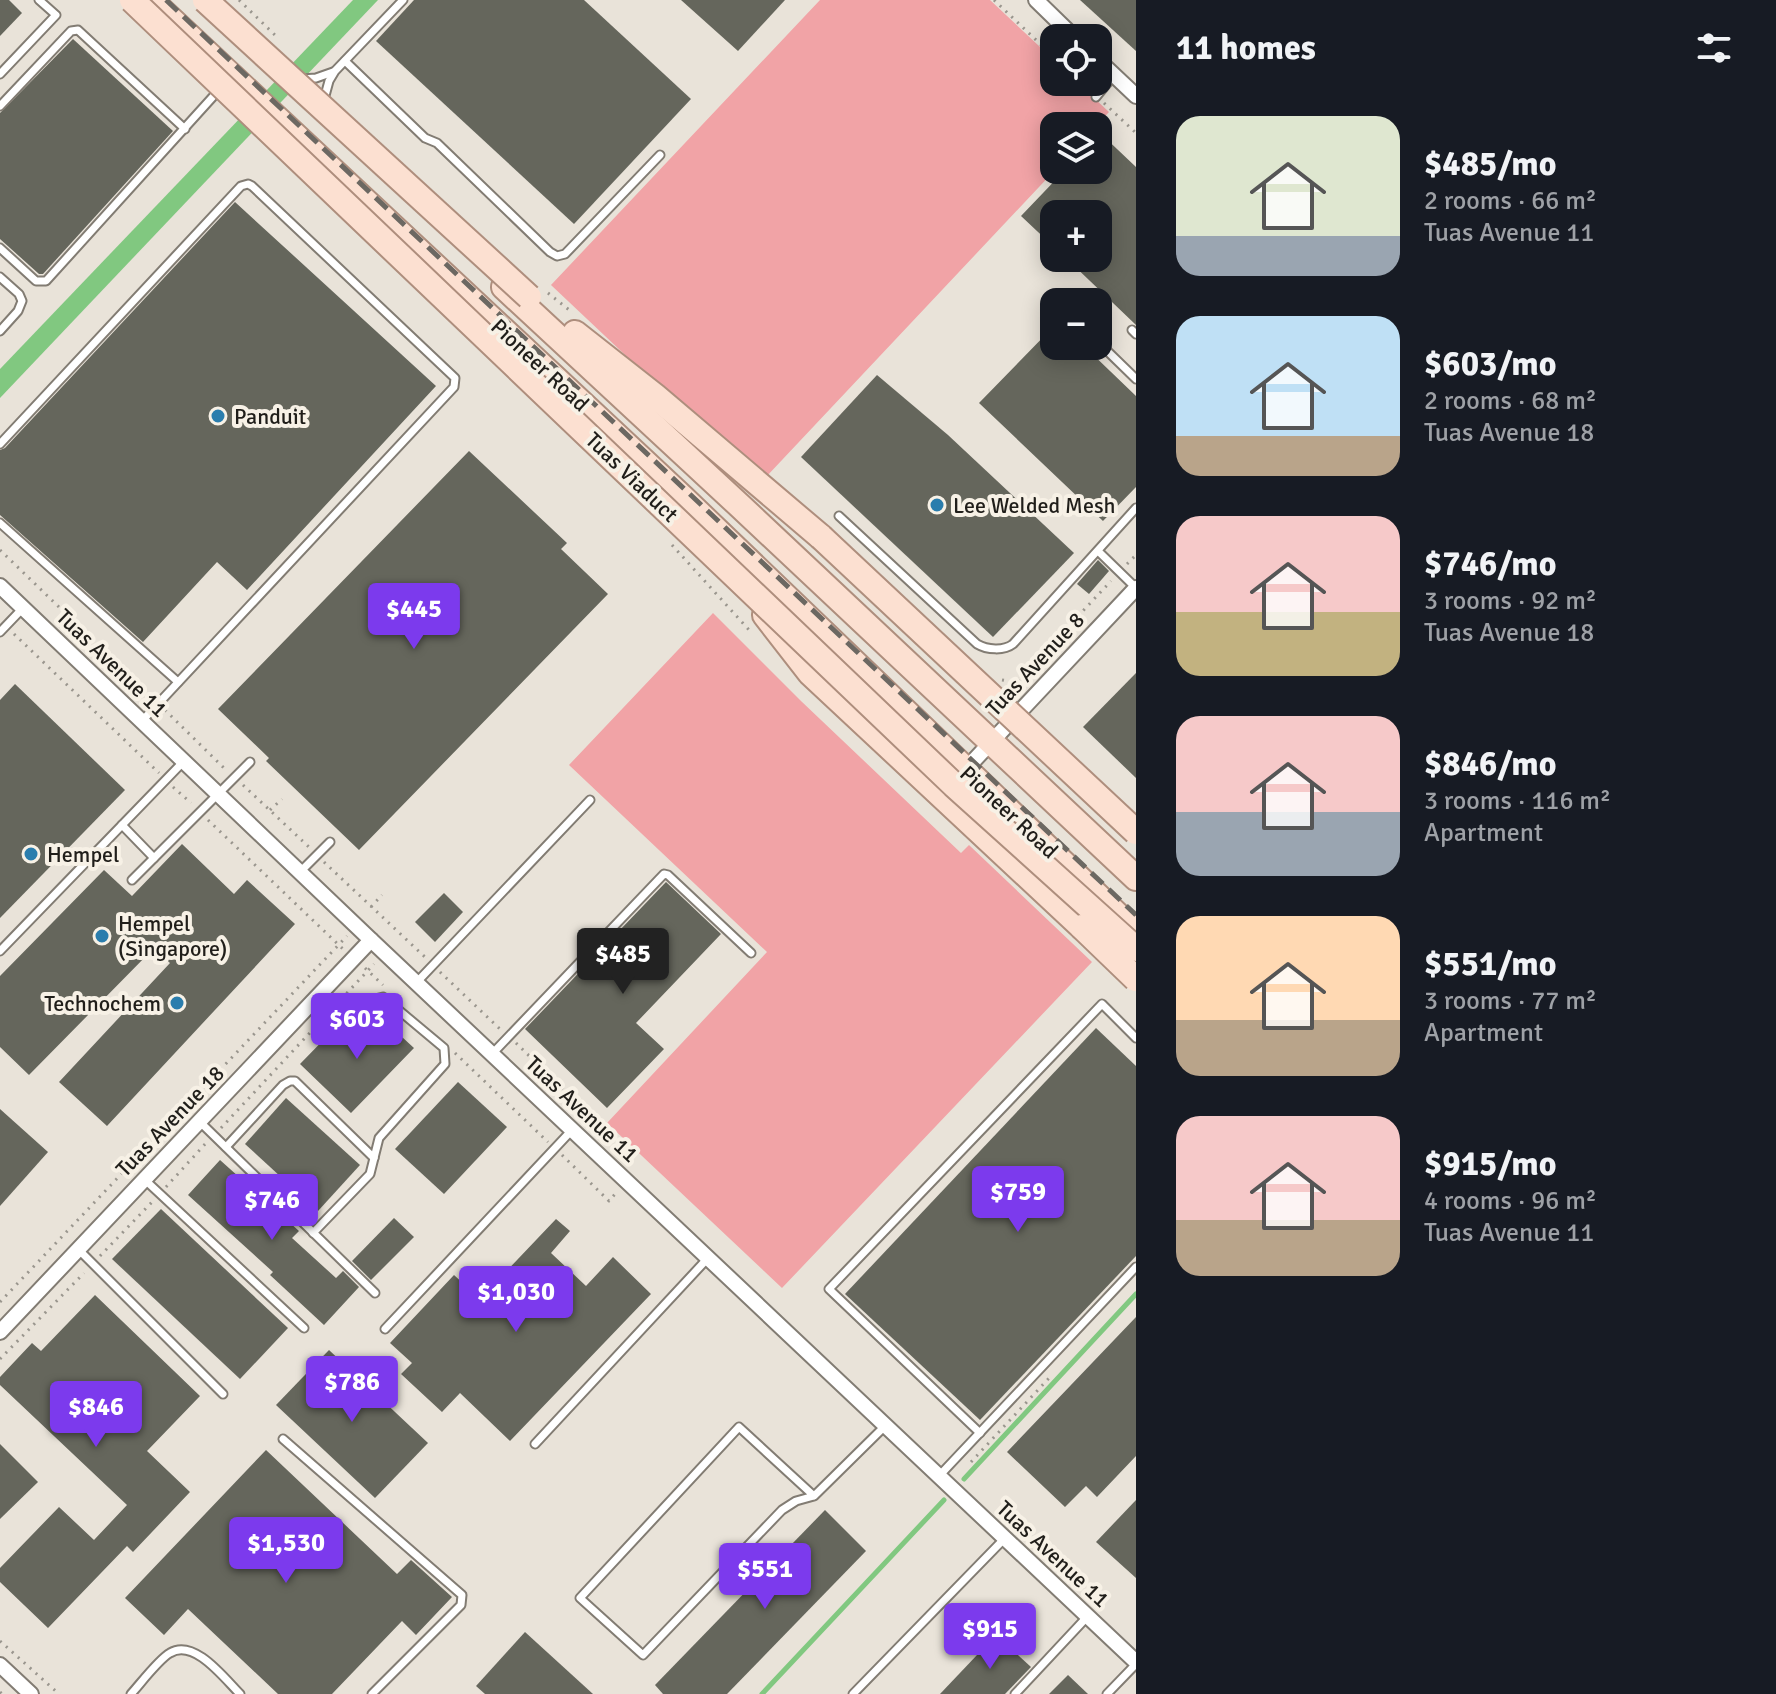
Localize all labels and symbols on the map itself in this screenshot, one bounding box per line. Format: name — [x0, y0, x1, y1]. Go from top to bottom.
street label: Pioneer Road — [485, 313, 595, 417]
place label: Panduit — [234, 403, 307, 430]
marker: Panduit — [209, 407, 227, 425]
street label: Tuas Viaduct — [580, 426, 684, 528]
place label: Lee Welded Mesh — [953, 492, 1116, 519]
marker: Lee Welded Mesh — [928, 496, 946, 514]
pin: $445 — [367, 583, 461, 651]
street label: Tuas Avenue 11 — [51, 603, 173, 723]
street label: Tuas Avenue 8 — [980, 606, 1090, 722]
street label: Pioneer Road — [954, 760, 1064, 864]
place label: Hempel — [47, 841, 120, 868]
marker: Hempel — [22, 845, 40, 863]
place label: Hempel (Singapore) — [118, 910, 227, 962]
marker: Hempel (Singapore) — [93, 927, 111, 945]
pin: $485 — [576, 928, 670, 996]
place label: Technochem — [44, 990, 161, 1017]
pin: $603 — [310, 993, 404, 1061]
marker: Technochem — [168, 994, 186, 1012]
street label: Tuas Avenue 11 — [520, 1050, 644, 1168]
street label: Tuas Avenue 18 — [110, 1060, 230, 1182]
pin: $759 — [971, 1166, 1065, 1234]
pin: $746 — [225, 1174, 319, 1242]
pin: $1,030 — [451, 1266, 581, 1334]
pin: $786 — [305, 1356, 399, 1424]
pin: $846 — [49, 1381, 143, 1449]
street label: Tuas Avenue 11 — [991, 1495, 1115, 1613]
pin: $1,530 — [221, 1517, 351, 1585]
pin: $551 — [718, 1543, 812, 1611]
pin: $915 — [943, 1603, 1037, 1671]

